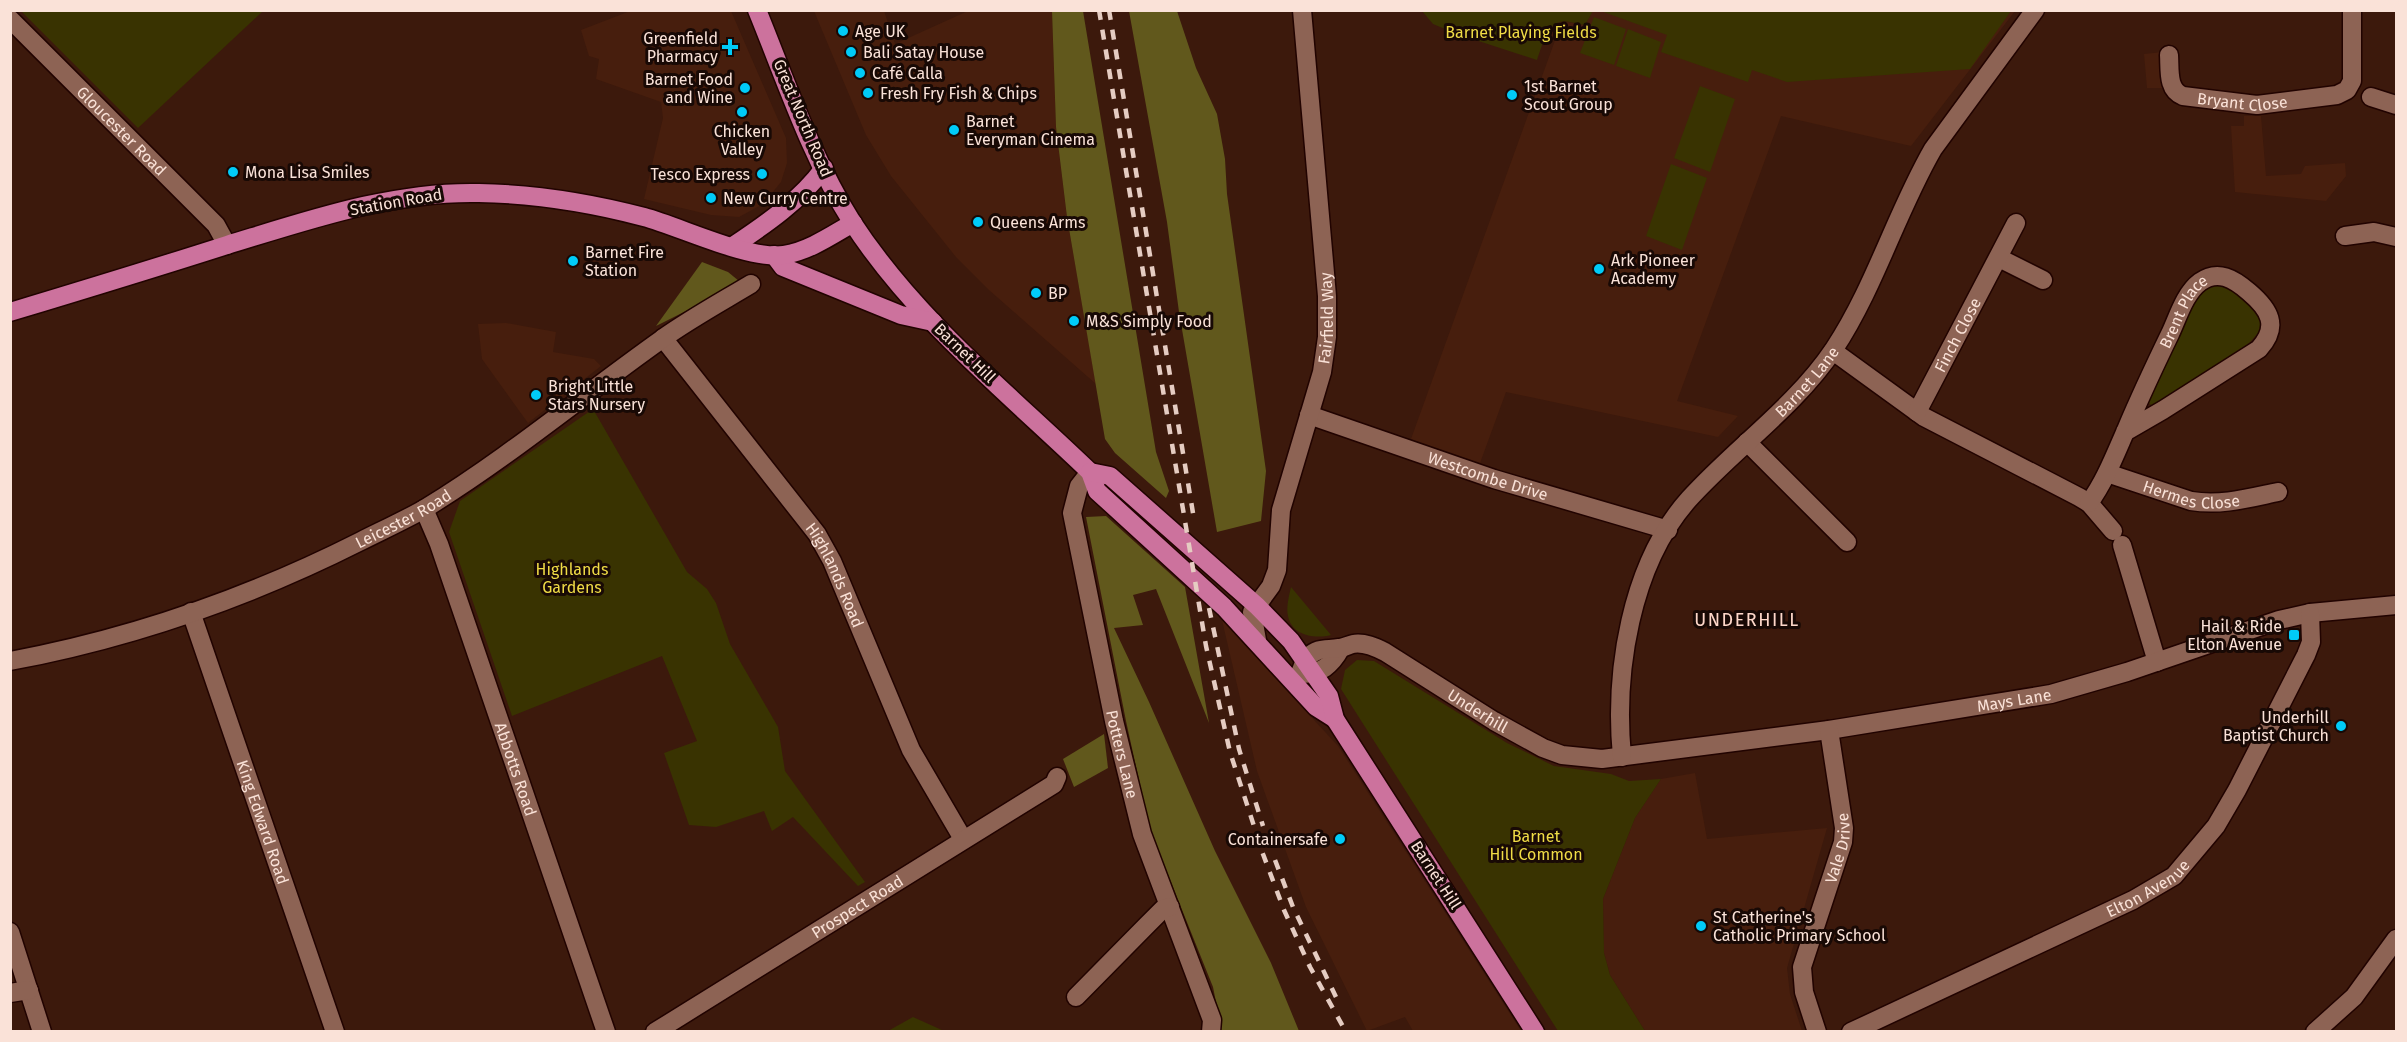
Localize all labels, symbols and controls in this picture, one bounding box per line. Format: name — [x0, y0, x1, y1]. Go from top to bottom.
place label: Age UK — [855, 22, 906, 41]
park label: Barnet Playing Fields — [1445, 23, 1597, 42]
marker: Age UK — [836, 24, 850, 38]
place label: Greenfield Pharmacy — [643, 29, 718, 66]
marker: Greenfield Pharmacy — [723, 40, 737, 54]
place label: Bali Satay House — [863, 43, 984, 62]
marker: Bali Satay House — [844, 45, 858, 59]
street label: Great North Road — [770, 56, 836, 180]
place label: Café Calla — [872, 64, 943, 83]
marker: Café Calla — [853, 66, 867, 80]
place label: Barnet Food and Wine — [645, 70, 733, 107]
place label: 1st Barnet Scout Group — [1524, 77, 1613, 114]
marker: Barnet Food and Wine — [738, 81, 752, 95]
street label: Gloucester Road — [73, 82, 170, 179]
place label: Fresh Fry Fish & Chips — [880, 84, 1037, 103]
marker: Fresh Fry Fish & Chips — [861, 86, 875, 100]
marker: 1st Barnet Scout Group — [1505, 88, 1519, 102]
street label: Bryant Close — [2196, 88, 2288, 114]
marker: Chicken Valley — [735, 105, 749, 119]
place label: Barnet Everyman Cinema — [966, 112, 1095, 149]
place label: Chicken Valley — [714, 122, 770, 159]
marker: Barnet Everyman Cinema — [947, 123, 961, 137]
place label: Mona Lisa Smiles — [245, 163, 370, 182]
marker: Mona Lisa Smiles — [226, 165, 240, 179]
place label: Tesco Express — [650, 165, 750, 184]
marker: Tesco Express — [755, 167, 769, 181]
street label: Station Road — [348, 185, 444, 219]
place label: New Curry Centre — [723, 189, 848, 208]
marker: New Curry Centre — [704, 191, 718, 205]
place label: Queens Arms — [990, 213, 1085, 232]
marker: Queens Arms — [971, 215, 985, 229]
place label: Barnet Fire Station — [585, 243, 664, 280]
place label: Ark Pioneer Academy — [1611, 251, 1696, 288]
marker: Barnet Fire Station — [566, 254, 580, 268]
marker: Ark Pioneer Academy — [1592, 262, 1606, 276]
street label: Brent Place — [2155, 270, 2211, 351]
street label: Fairfield Way — [1314, 271, 1337, 365]
place label: BP — [1048, 284, 1067, 303]
marker: BP — [1029, 286, 1043, 300]
street label: Finch Close — [1930, 294, 1985, 375]
place label: M&S Simply Food — [1086, 312, 1212, 331]
marker: M&S Simply Food — [1067, 314, 1081, 328]
street label: Barnet Hill — [931, 319, 1000, 387]
street label: Barnet Lane — [1771, 343, 1843, 421]
place label: Bright Little Stars Nursery — [548, 377, 645, 414]
marker: Bright Little Stars Nursery — [529, 388, 543, 402]
street label: Westcombe Drive — [1425, 447, 1550, 504]
street label: Hermes Close — [2141, 476, 2241, 512]
street label: Leicester Road — [352, 485, 455, 552]
street label: Highlands Road — [802, 518, 868, 630]
park label: Highlands Gardens — [536, 560, 608, 597]
district label: UNDERHILL — [1694, 609, 1800, 631]
place label: Hail & Ride Elton Avenue — [2187, 617, 2282, 654]
marker: Hail & Ride Elton Avenue — [2287, 628, 2301, 642]
street label: Underhill — [1444, 685, 1512, 737]
street label: Mays Lane — [1976, 685, 2053, 715]
street label: Potters Lane — [1102, 708, 1142, 800]
place label: Underhill Baptist Church — [2223, 708, 2329, 745]
marker: Underhill Baptist Church — [2334, 719, 2348, 733]
street label: Abbotts Road — [491, 720, 541, 818]
street label: King Edward Road — [233, 757, 293, 887]
street label: Vale Drive — [1821, 811, 1854, 886]
park label: Barnet Hill Common — [1489, 827, 1583, 864]
place label: Containersafe — [1228, 830, 1328, 849]
marker: Containersafe — [1333, 832, 1347, 846]
street label: Barnet Hill — [1407, 837, 1465, 913]
street label: Elton Avenue — [2103, 856, 2193, 921]
street label: Prospect Road — [808, 871, 906, 942]
place label: St Catherine's Catholic Primary School — [1713, 908, 1886, 945]
marker: St Catherine's Catholic Primary School — [1694, 919, 1708, 933]

